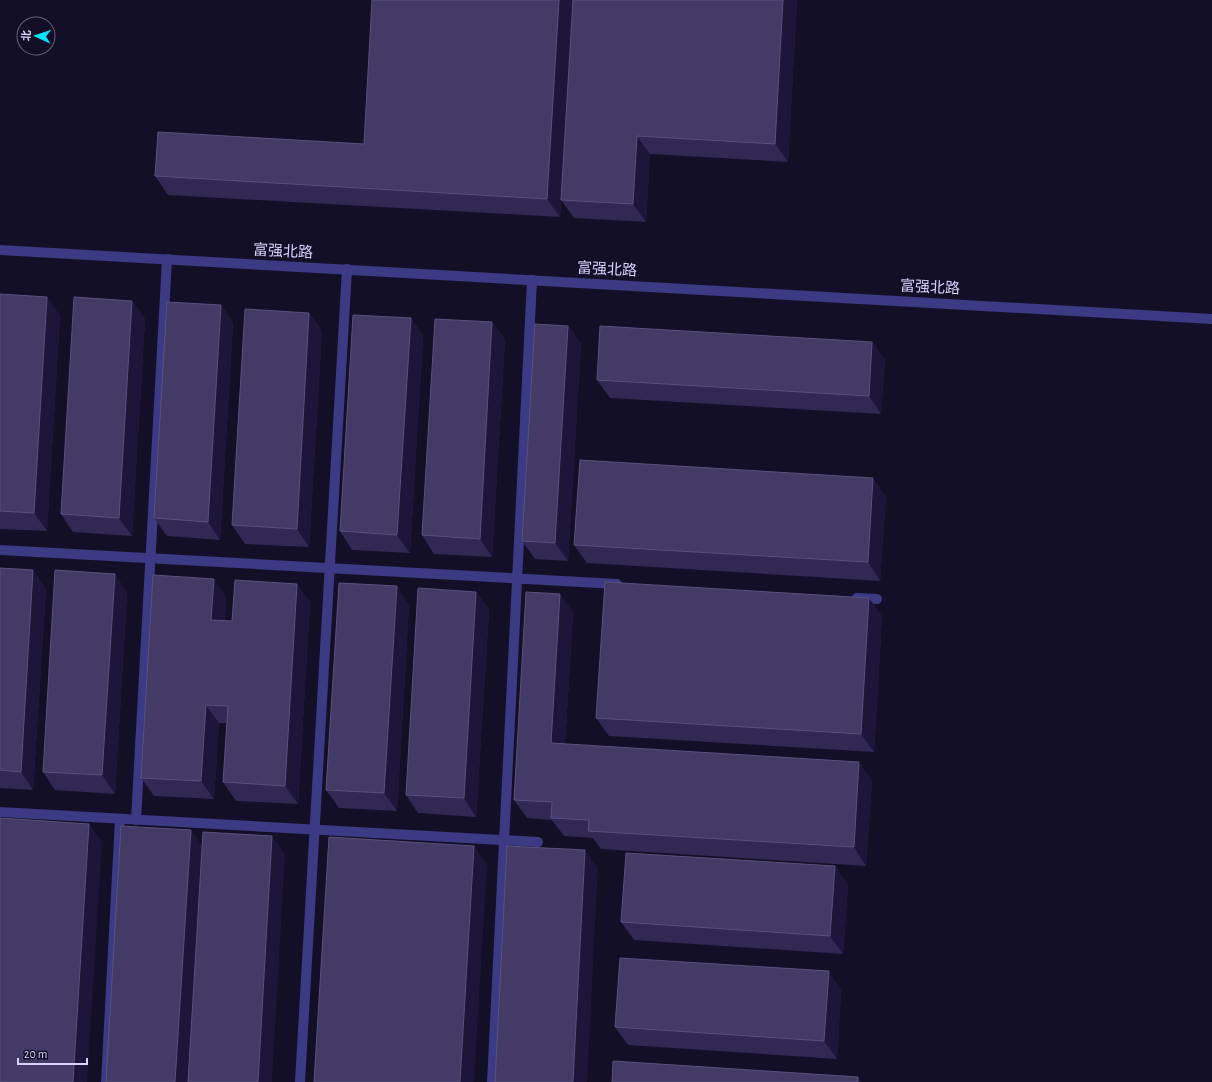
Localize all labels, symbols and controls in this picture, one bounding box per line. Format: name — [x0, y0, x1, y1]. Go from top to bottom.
north arrow — [16, 16, 56, 56]
text: 北 — [21, 30, 32, 41]
street label: 富强北路 — [253, 240, 313, 261]
street label: 富强北路 — [577, 258, 637, 279]
street label: 富强北路 — [900, 276, 960, 297]
scale bar — [18, 1040, 87, 1066]
text: 20 m — [24, 1048, 47, 1060]

